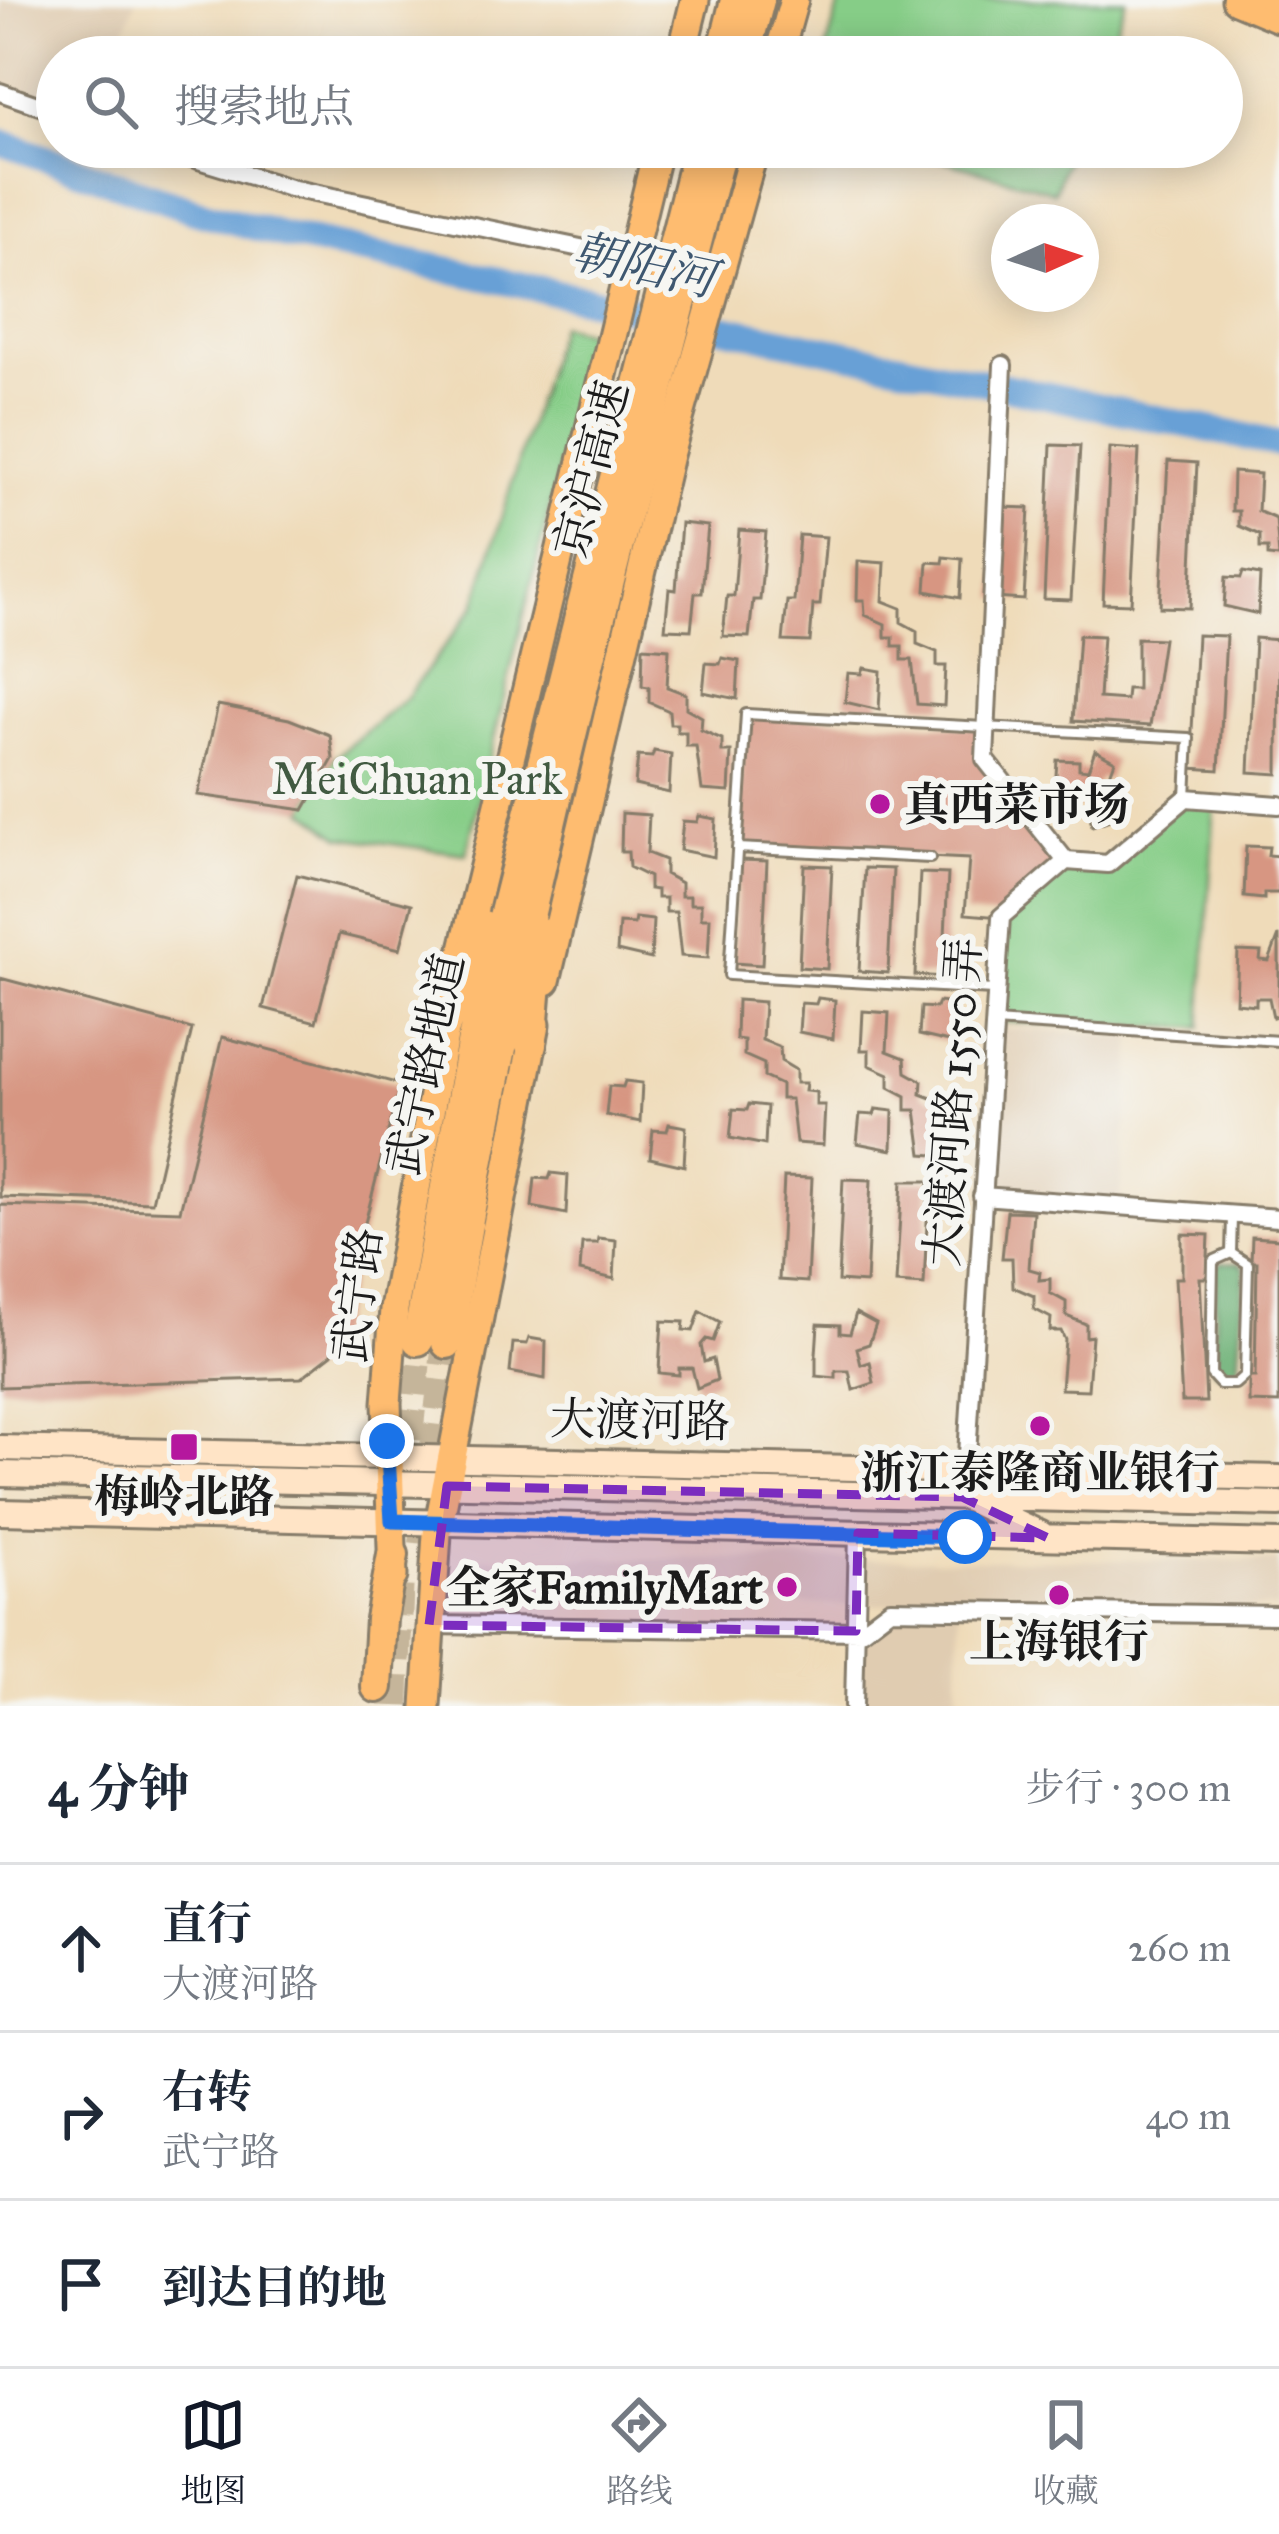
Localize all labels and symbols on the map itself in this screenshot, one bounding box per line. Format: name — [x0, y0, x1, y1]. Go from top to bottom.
north arrow — [991, 204, 1099, 312]
water label: 朝阳河 — [567, 221, 728, 310]
street label: 京沪高速 — [543, 375, 639, 563]
park label: MeiChuan Park — [272, 751, 562, 806]
place label: 真西菜市场 — [904, 777, 1129, 832]
marker: 真西菜市场 — [867, 791, 893, 817]
street label: 大渡河路 1550 弄 — [914, 936, 992, 1268]
street label: 武宁路地道 — [375, 948, 475, 1180]
street label: 武宁路 — [321, 1225, 393, 1365]
street label: 大渡河路 — [550, 1391, 730, 1449]
marker: 浙江泰隆商业银行 — [1027, 1413, 1053, 1439]
route end — [360, 1414, 414, 1468]
marker: 梅岭北路 — [168, 1431, 200, 1463]
place label: 浙江泰隆商业银行 — [860, 1445, 1220, 1500]
place label: 梅岭北路 — [94, 1469, 274, 1524]
route start — [938, 1510, 992, 1564]
place label: 全家FamilyMart — [446, 1560, 763, 1615]
marker: 全家FamilyMart — [774, 1574, 800, 1600]
marker: 上海银行 — [1046, 1582, 1072, 1608]
place label: 上海银行 — [969, 1614, 1149, 1669]

